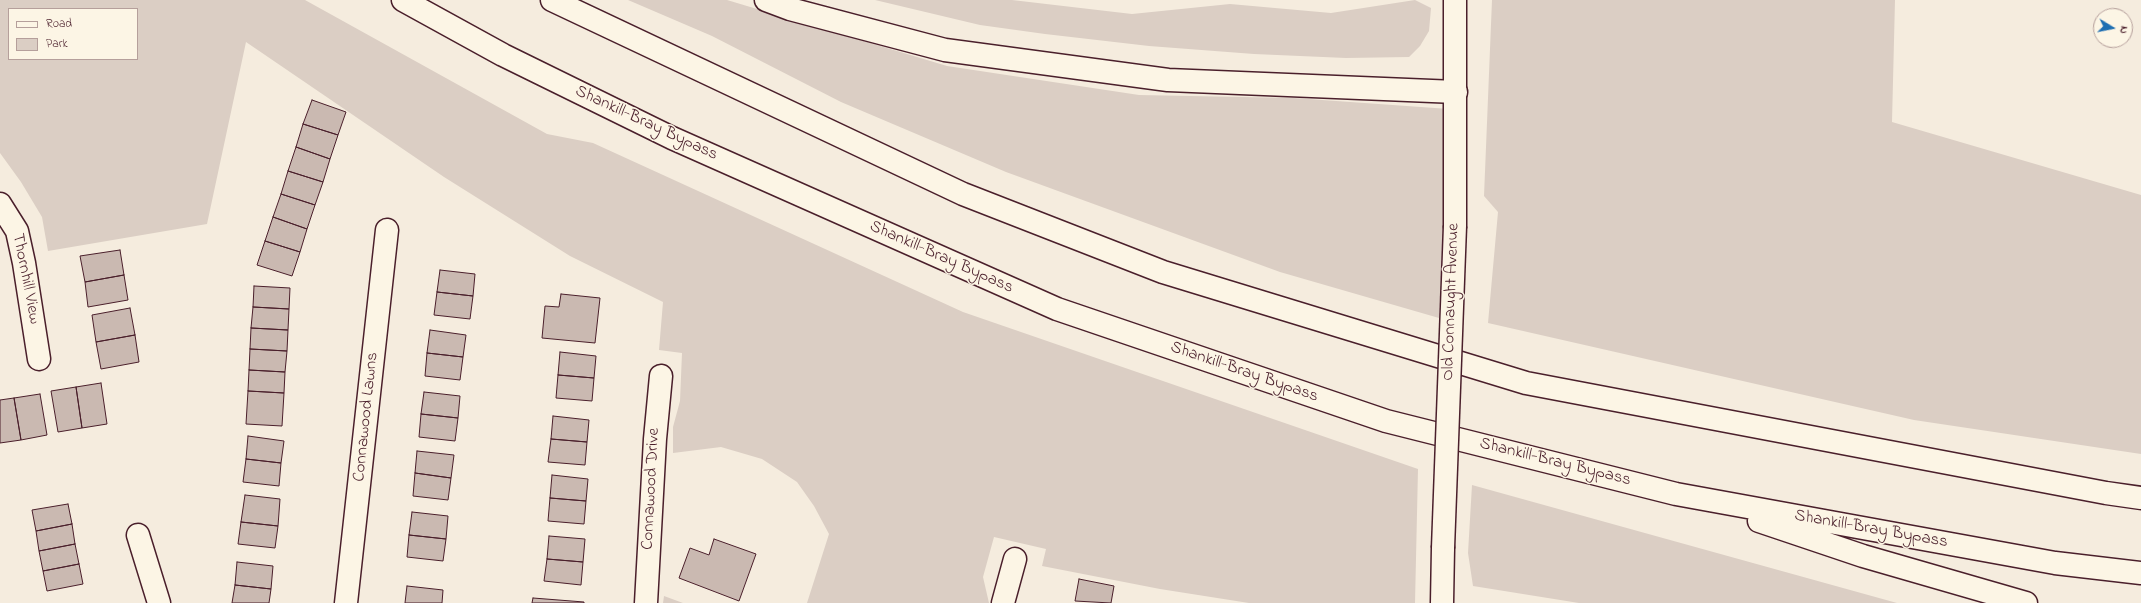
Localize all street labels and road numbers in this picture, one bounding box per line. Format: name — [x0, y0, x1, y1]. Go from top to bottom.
street label: Shankill-Bray Bypass — [571, 82, 721, 166]
street label: Shankill-Bray Bypass — [866, 217, 1016, 299]
street label: Old Connaught Avenue — [1439, 223, 1465, 381]
street label: Thornhill View — [6, 232, 44, 326]
street label: Shankill-Bray Bypass — [1167, 338, 1321, 408]
street label: Connawood Lawns — [350, 351, 384, 483]
street label: Connawood Drive — [639, 428, 665, 550]
street label: Shankill-Bray Bypass — [1477, 434, 1633, 492]
street label: Shankill-Bray Bypass — [1793, 506, 1949, 554]

